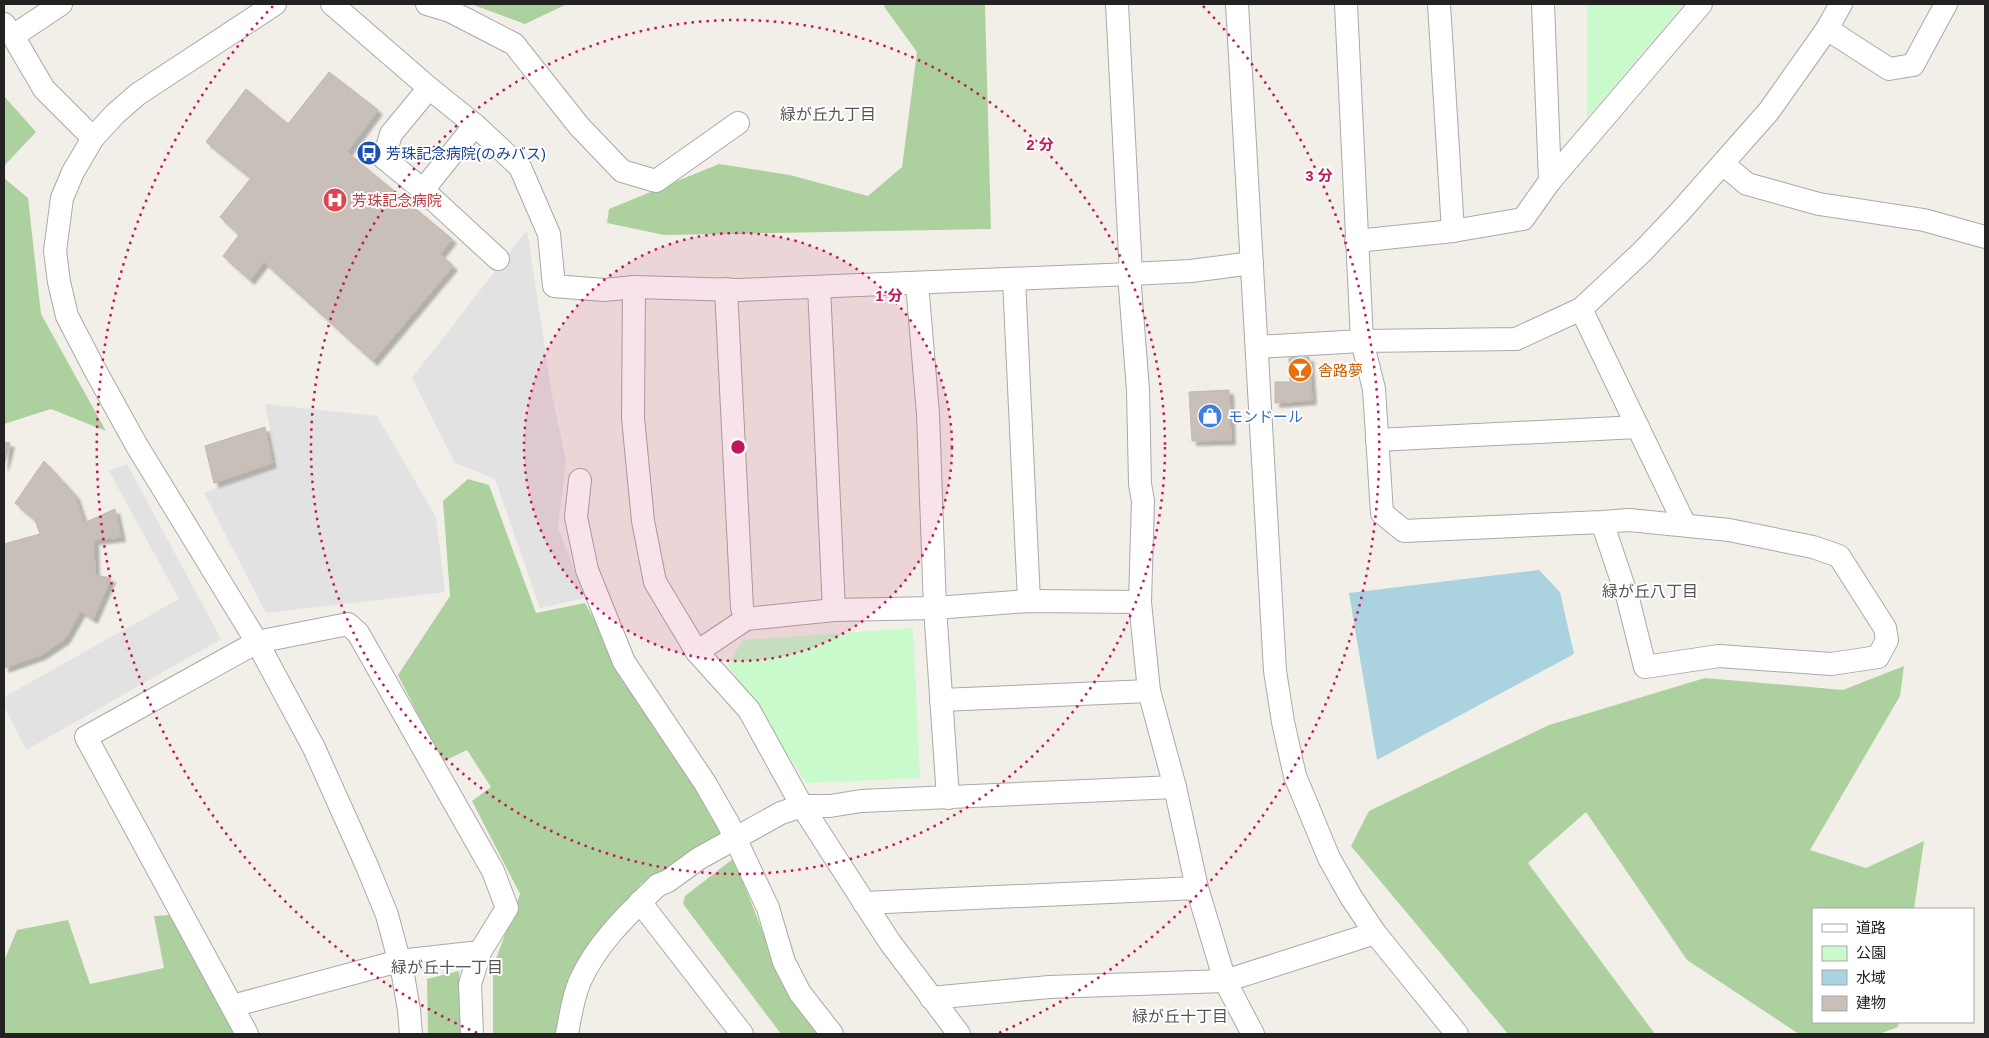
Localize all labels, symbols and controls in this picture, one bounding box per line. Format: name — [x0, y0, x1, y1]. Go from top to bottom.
district label: 緑が丘九丁目 — [780, 106, 876, 123]
text: 2 分 — [1026, 136, 1054, 153]
bus stop icon: 芳珠記念病院(のみバス) — [356, 140, 382, 166]
place label: 芳珠記念病院(のみバス) — [386, 145, 546, 162]
text: 3 分 — [1305, 167, 1333, 184]
hospital icon: 芳珠記念病院 — [322, 187, 348, 213]
place label: 芳珠記念病院 — [352, 192, 442, 209]
text: 1 分 — [875, 287, 903, 304]
bar icon: 舎路夢 — [1287, 357, 1313, 383]
place label: 舎路夢 — [1318, 362, 1363, 379]
shop icon: モンドール — [1197, 403, 1223, 429]
place label: モンドール — [1228, 408, 1303, 425]
centre of rings — [729, 438, 747, 456]
district label: 緑が丘八丁目 — [1602, 583, 1698, 600]
legend — [1812, 908, 1974, 1023]
text: 道路 — [1856, 919, 1886, 936]
text: 公園 — [1856, 944, 1886, 961]
district label: 緑が丘十一丁目 — [391, 959, 503, 976]
text: 水域 — [1856, 969, 1886, 986]
text: 建物 — [1856, 994, 1886, 1011]
district label: 緑が丘十丁目 — [1132, 1008, 1228, 1025]

